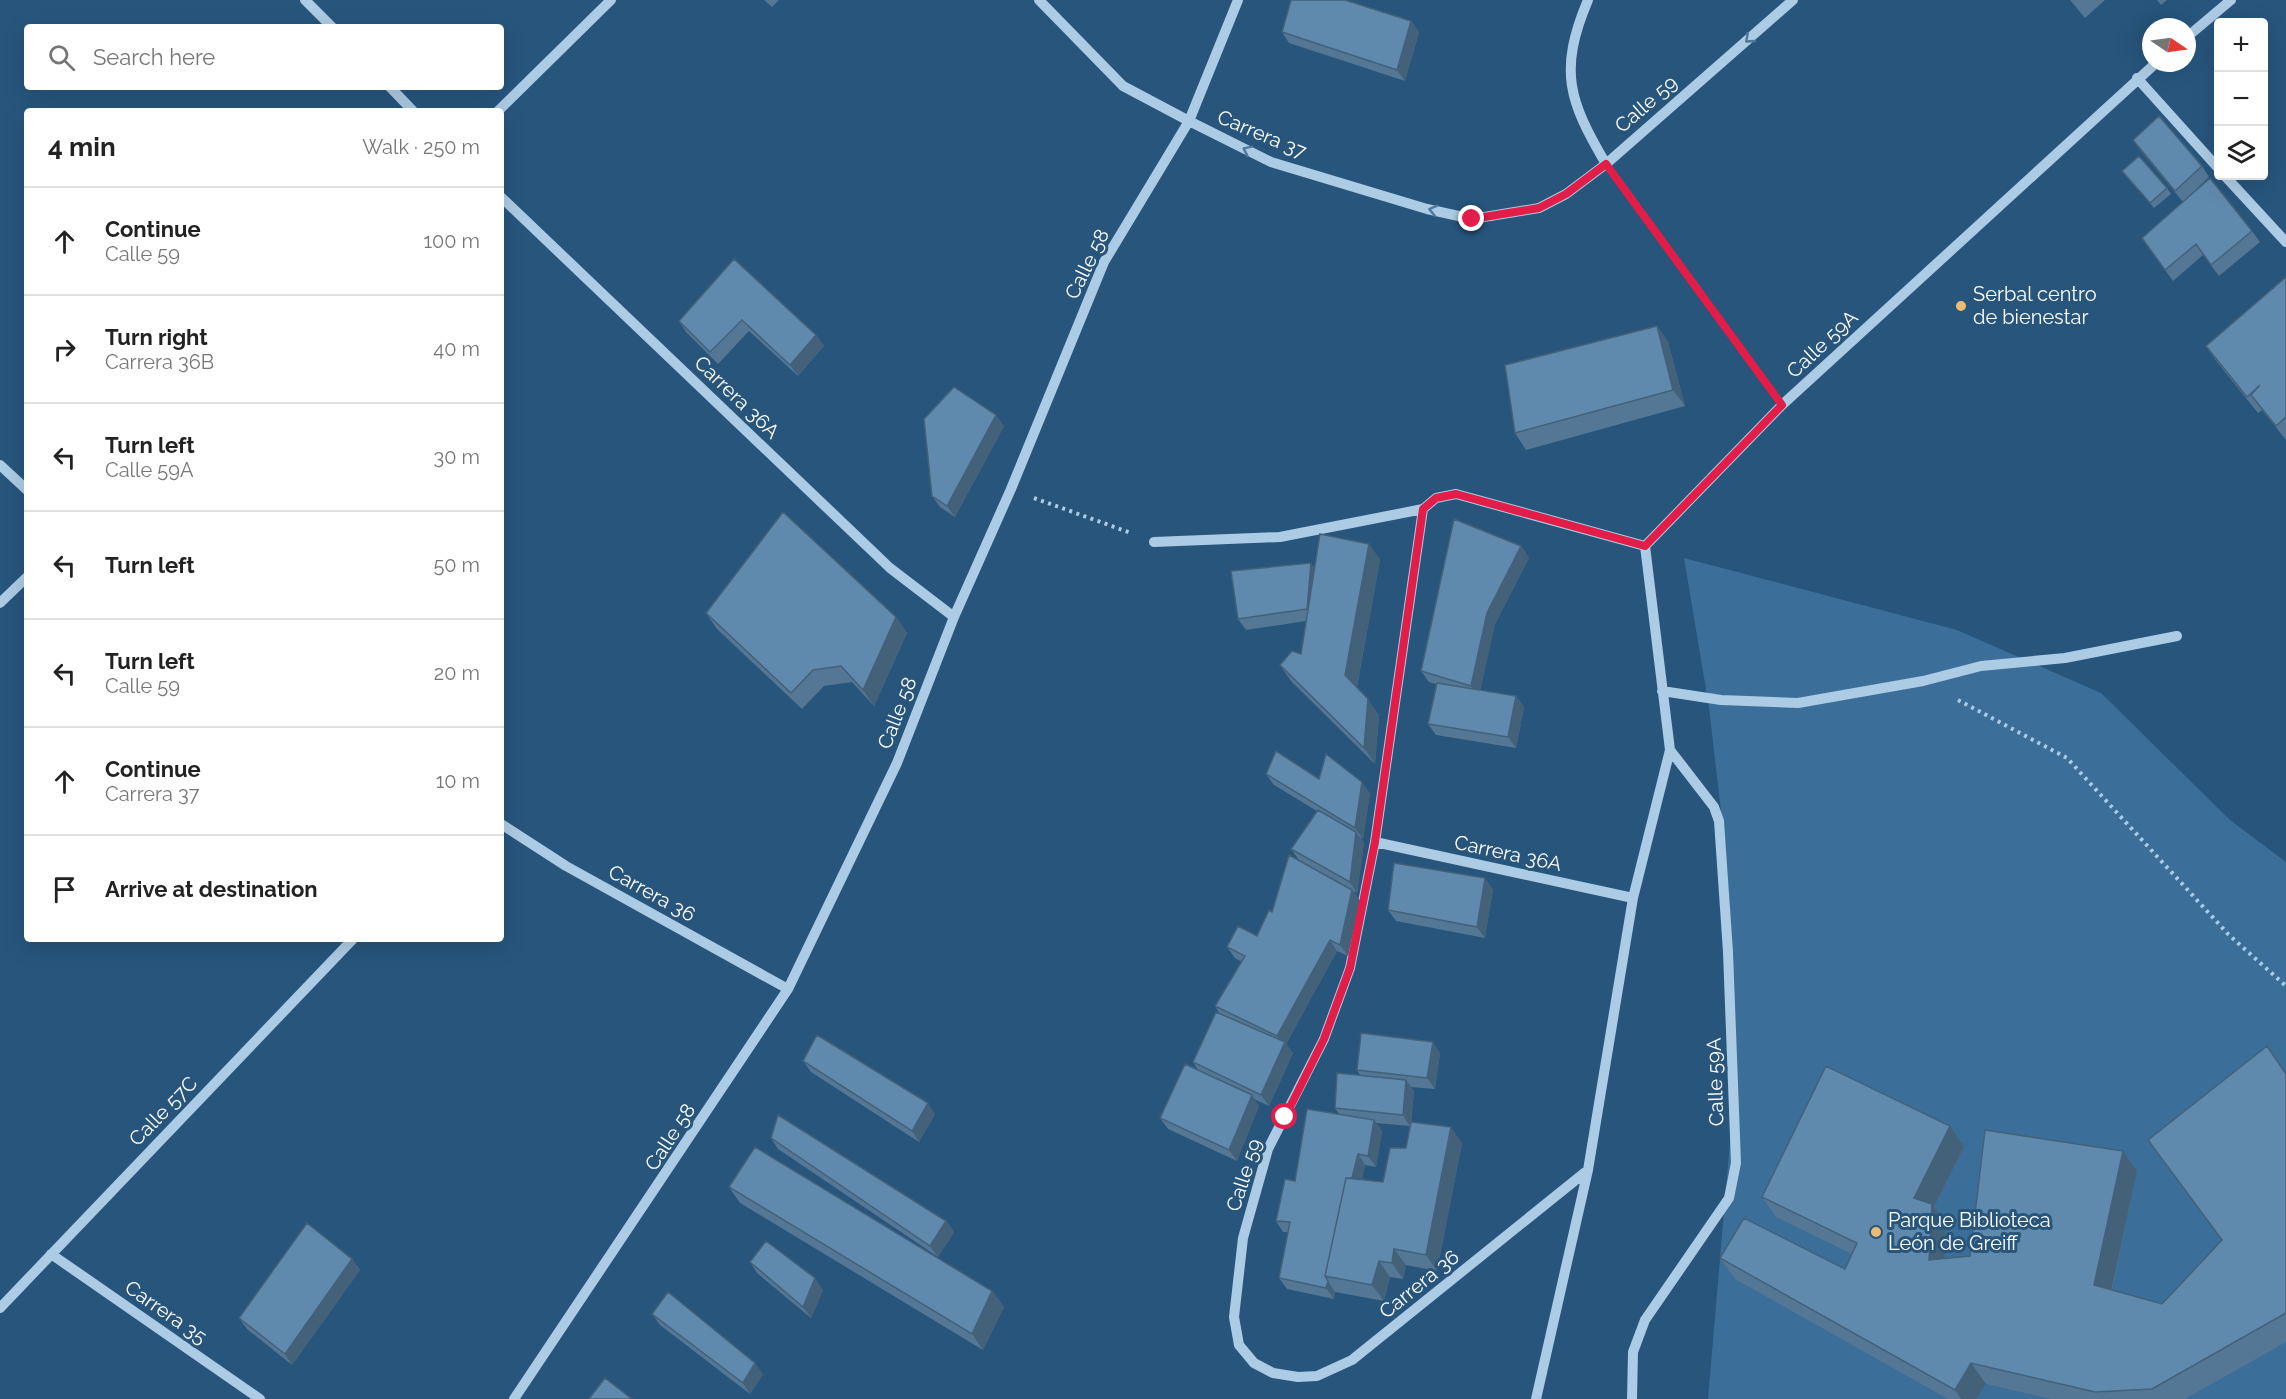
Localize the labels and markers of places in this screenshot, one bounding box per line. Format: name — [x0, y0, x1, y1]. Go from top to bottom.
place label: Serbal centro de bienestar — [1973, 282, 2097, 329]
marker: Serbal centro de bienestar — [1954, 299, 1968, 313]
place label: Parque Biblioteca León de Greiff — [1888, 1208, 2051, 1255]
marker: Parque Biblioteca León de Greiff — [1869, 1225, 1883, 1239]

